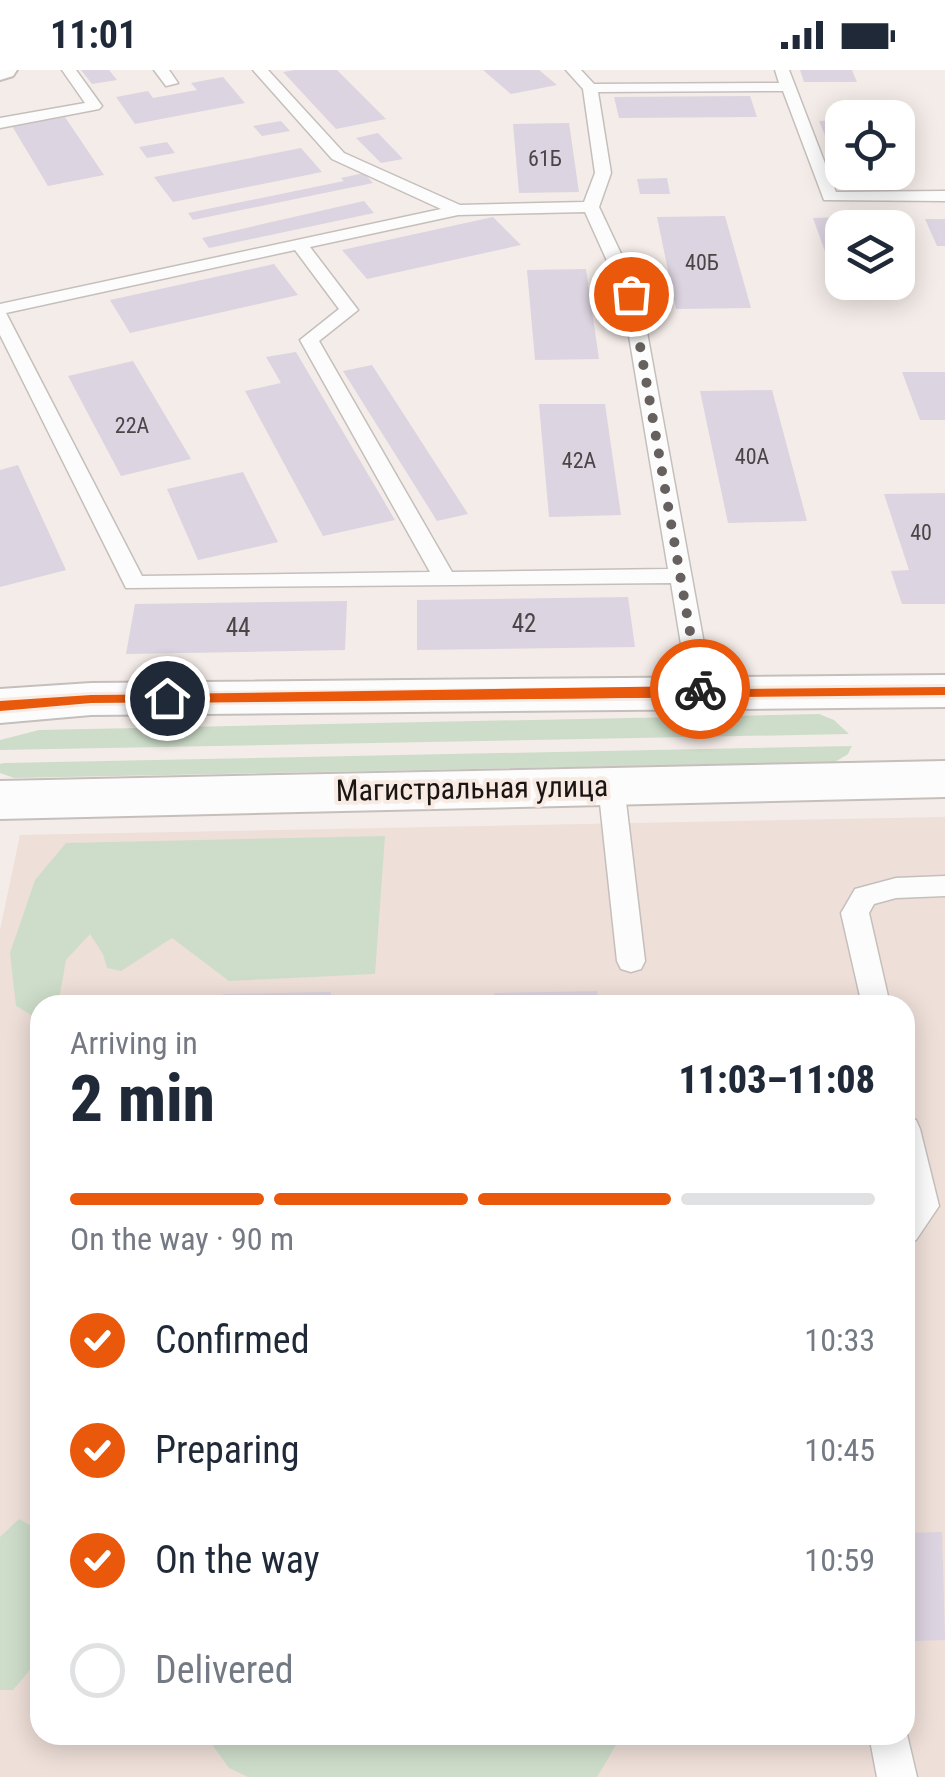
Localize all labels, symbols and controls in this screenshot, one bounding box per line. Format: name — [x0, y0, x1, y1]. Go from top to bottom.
text: 11:01 — [50, 13, 137, 57]
map controls — [825, 100, 915, 300]
button: locate — [825, 100, 915, 190]
house number: 61Б — [528, 146, 562, 171]
button: layers — [825, 210, 915, 300]
house number: 40Б — [685, 250, 719, 275]
pin — [589, 252, 674, 337]
icon: bag — [604, 267, 659, 322]
house number: 22А — [115, 413, 150, 438]
house number: 40А — [735, 444, 770, 469]
house number: 42А — [562, 448, 597, 473]
house number: 40 — [910, 520, 932, 545]
house number: 42 — [512, 609, 536, 638]
house number: 44 — [226, 613, 250, 642]
courier — [650, 639, 750, 739]
pin — [125, 656, 210, 741]
icon: bike — [673, 662, 728, 717]
icon: home — [140, 671, 195, 726]
street label: Магистральная улица — [335, 768, 609, 808]
text: Arriving in — [70, 1024, 198, 1062]
text: 11:03–11:08 — [678, 1058, 875, 1102]
text: 2 min — [70, 1061, 215, 1137]
text: On the way · 90 m — [70, 1220, 294, 1258]
icon: check — [70, 1313, 125, 1368]
text: Confirmed — [155, 1318, 310, 1362]
text: 10:33 — [804, 1321, 875, 1359]
icon: check — [70, 1423, 125, 1478]
text: Preparing — [155, 1428, 300, 1472]
text: 10:45 — [804, 1431, 875, 1469]
icon: check — [70, 1533, 125, 1588]
text: On the way — [155, 1538, 320, 1582]
text: 10:59 — [804, 1541, 875, 1579]
text: Delivered — [155, 1648, 294, 1692]

